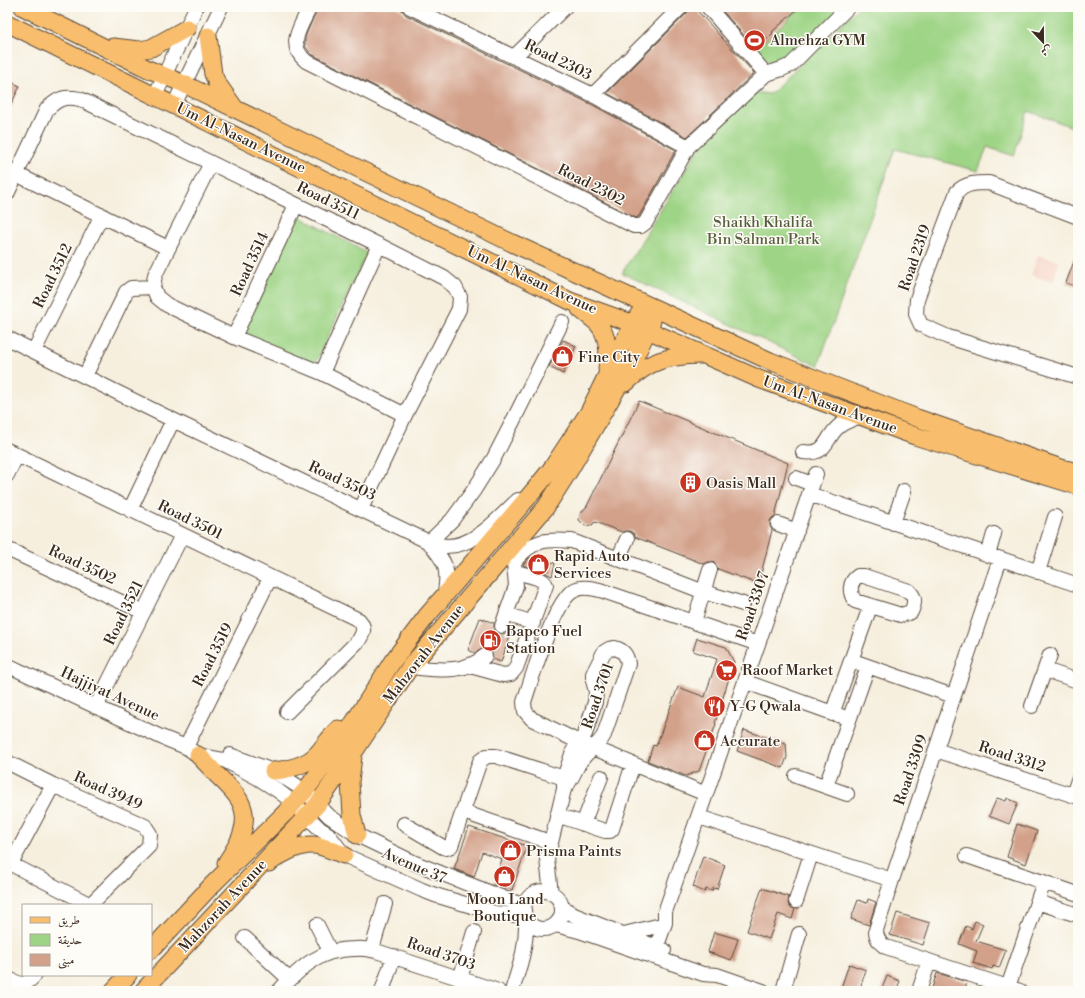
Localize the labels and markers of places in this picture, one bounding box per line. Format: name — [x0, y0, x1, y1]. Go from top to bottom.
sports icon: Almehza GYM — [742, 27, 768, 53]
place label: Almehza GYM — [769, 31, 867, 50]
shop icon: Fine City — [550, 344, 576, 370]
place label: Fine City — [578, 348, 641, 367]
building icon: Oasis Mall — [678, 470, 704, 496]
place label: Oasis Mall — [706, 474, 777, 493]
place label: Rapid Auto Services — [554, 547, 630, 583]
shop icon: Rapid Auto Services — [526, 552, 552, 578]
place label: Bapco Fuel Station — [505, 622, 583, 658]
fuel station icon: Bapco Fuel Station — [477, 627, 503, 653]
supermarket icon: Raoof Market — [714, 657, 740, 683]
place label: Raoof Market — [742, 661, 834, 680]
restaurant icon: Y-G Qwala — [702, 693, 728, 719]
place label: Y-G Qwala — [729, 697, 801, 716]
shop icon: Accurate — [691, 728, 717, 754]
place label: Accurate — [719, 732, 780, 751]
shop icon: Prisma Paints — [498, 838, 524, 864]
place label: Prisma Paints — [526, 842, 621, 861]
shop icon: Moon Land Boutique — [492, 863, 518, 889]
place label: Moon Land Boutique — [466, 890, 544, 926]

